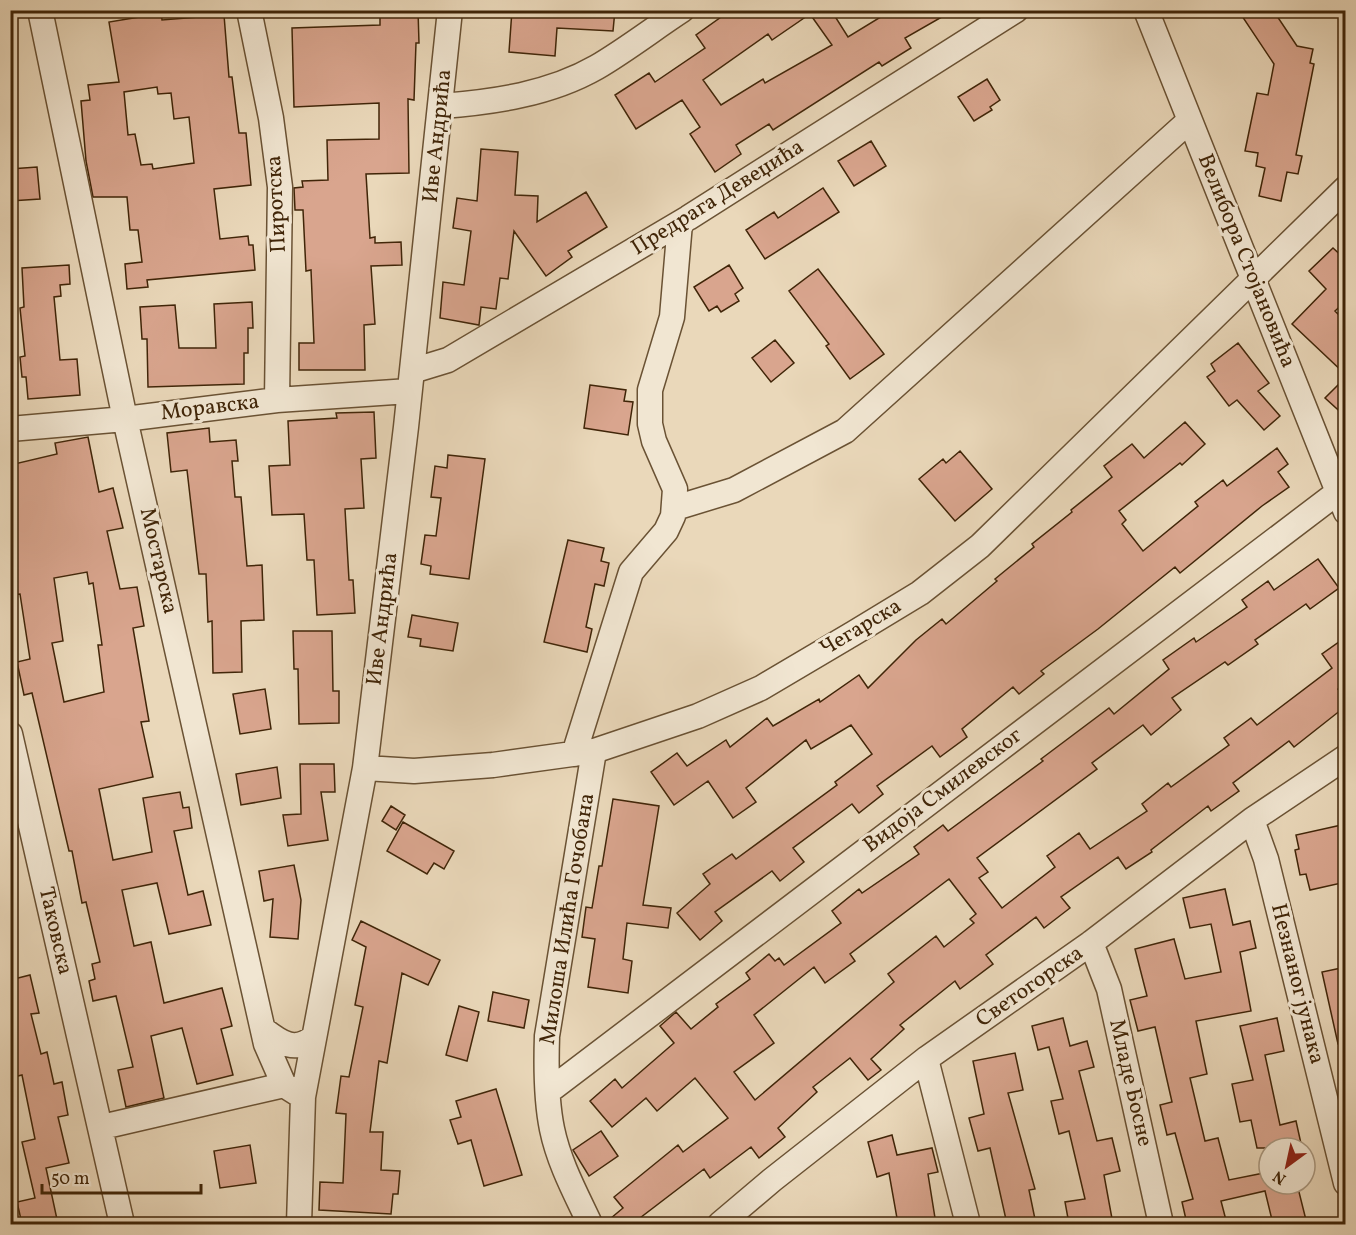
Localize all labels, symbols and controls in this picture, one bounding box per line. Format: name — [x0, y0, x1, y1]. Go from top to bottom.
street label: Иве Андрића — [416, 68, 460, 204]
street label: Предрага Девеџића — [626, 132, 810, 264]
street label: Велибора Стојановића — [1189, 149, 1303, 373]
street label: Пиротска — [259, 154, 295, 253]
street label: Моравска — [159, 387, 261, 429]
street label: Мостарска — [131, 505, 185, 617]
street label: Иве Андрића — [359, 551, 407, 687]
street label: Чегарска — [814, 591, 908, 665]
street label: Видоја Смилевског — [857, 721, 1029, 861]
street label: Милоша Илића Гочобана — [533, 791, 603, 1047]
street label: Таковска — [30, 884, 80, 978]
street label: Незнаног јунака — [1262, 900, 1332, 1068]
street label: Светогорска — [970, 938, 1090, 1035]
street label: Младе Босне — [1100, 1016, 1160, 1150]
north arrow — [1257, 1136, 1317, 1196]
scale bar — [42, 1157, 201, 1195]
text: N — [1269, 1164, 1291, 1189]
text: 50 m — [51, 1167, 90, 1192]

